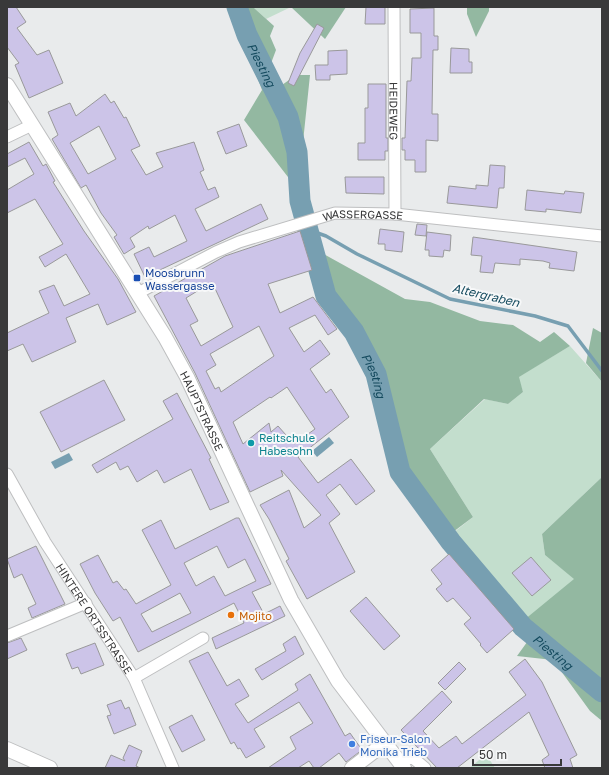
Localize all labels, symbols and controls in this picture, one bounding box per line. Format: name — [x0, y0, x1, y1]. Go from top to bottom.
water label: Piesting — [245, 40, 280, 91]
street label: HEIDEWEG — [388, 82, 401, 140]
street label: WASSERGASSE — [321, 206, 404, 223]
place label: Moosbrunn Wassergasse — [145, 266, 215, 292]
marker: Moosbrunn Wassergasse — [132, 273, 142, 283]
water label: Altergraben — [451, 280, 521, 310]
water label: Piesting — [359, 350, 389, 401]
street label: HAUPTSTRASSE — [178, 368, 227, 453]
place label: Reitschule Habesohn — [259, 431, 315, 457]
marker: Reitschule Habesohn — [246, 438, 256, 448]
street label: HINTERE ORTSSTRASSE — [54, 561, 136, 676]
place label: Mojito — [239, 609, 272, 622]
marker: Mojito — [226, 610, 236, 620]
water label: Piesting — [530, 631, 577, 674]
place label: Friseur-Salon Monika Trieb — [360, 732, 431, 758]
marker: Friseur-Salon Monika Trieb — [347, 739, 357, 749]
scale bar — [473, 741, 561, 767]
text: 50 m — [479, 747, 507, 762]

